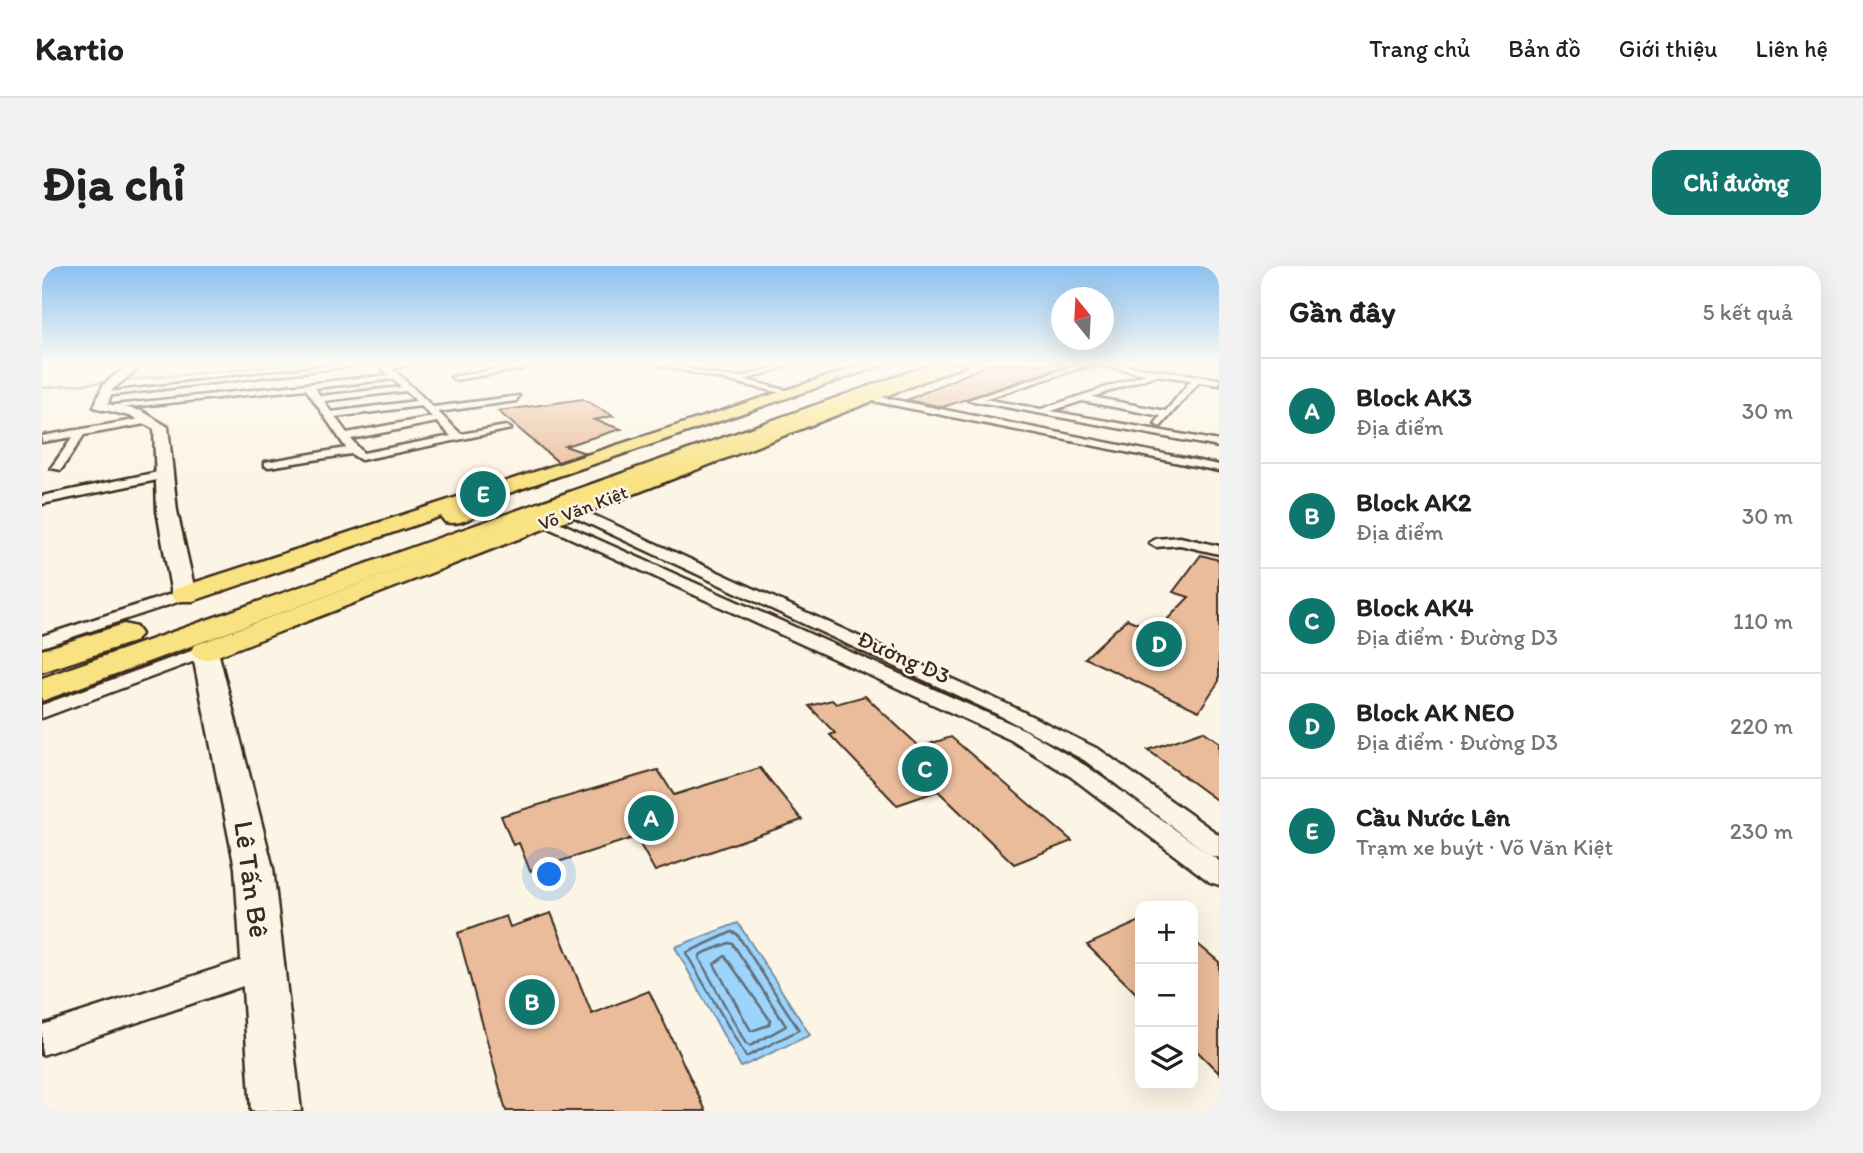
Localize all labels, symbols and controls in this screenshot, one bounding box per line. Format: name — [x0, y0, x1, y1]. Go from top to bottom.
text: Kartio — [35, 29, 124, 68]
text: Trang chủ — [1369, 34, 1470, 63]
text: Bản đồ — [1508, 34, 1581, 63]
text: Giới thiệu — [1619, 34, 1718, 63]
text: Liên hệ — [1756, 34, 1828, 63]
button: Chỉ đường — [1652, 150, 1821, 215]
text: Địa chỉ — [42, 153, 185, 212]
north arrow — [1051, 287, 1114, 350]
text: Gần đây — [1289, 293, 1395, 330]
text: 5 kết quả — [1703, 298, 1793, 326]
text: Block AK3 — [1356, 381, 1472, 413]
text: A — [1305, 397, 1319, 425]
text: 30 m — [1742, 397, 1793, 425]
text: Địa điểm — [1356, 413, 1444, 441]
pin: E — [460, 468, 506, 520]
street label: Võ Văn Kiệt — [535, 480, 631, 536]
text: Block AK2 — [1356, 486, 1472, 518]
text: B — [1305, 502, 1319, 530]
text: 30 m — [1742, 502, 1793, 530]
text: Địa điểm — [1356, 518, 1444, 546]
text: Block AK4 — [1356, 591, 1473, 623]
text: C — [1305, 607, 1319, 635]
text: 110 m — [1733, 607, 1793, 635]
pin: D — [1136, 618, 1182, 670]
text: Địa điểm · Đường D3 — [1356, 623, 1558, 651]
street label: Đường D3 — [853, 624, 955, 690]
text: Block AK NEO — [1356, 696, 1515, 728]
text: D — [1304, 712, 1320, 740]
text: 220 m — [1730, 712, 1793, 740]
text: Địa điểm · Đường D3 — [1356, 728, 1558, 756]
pin: C — [902, 743, 948, 795]
pin: A — [628, 792, 674, 844]
text: Cầu Nước Lên — [1356, 801, 1510, 833]
text: E — [1306, 817, 1318, 845]
text: 230 m — [1730, 817, 1793, 845]
street label: Lê Tấn Bê — [227, 818, 277, 940]
text: Trạm xe buýt · Võ Văn Kiệt — [1356, 833, 1613, 861]
your location — [532, 857, 566, 891]
map controls — [1135, 901, 1198, 1090]
button: + — [1135, 901, 1198, 964]
button: − — [1135, 964, 1198, 1027]
pin: B — [509, 976, 555, 1028]
button: layers — [1135, 1027, 1198, 1090]

